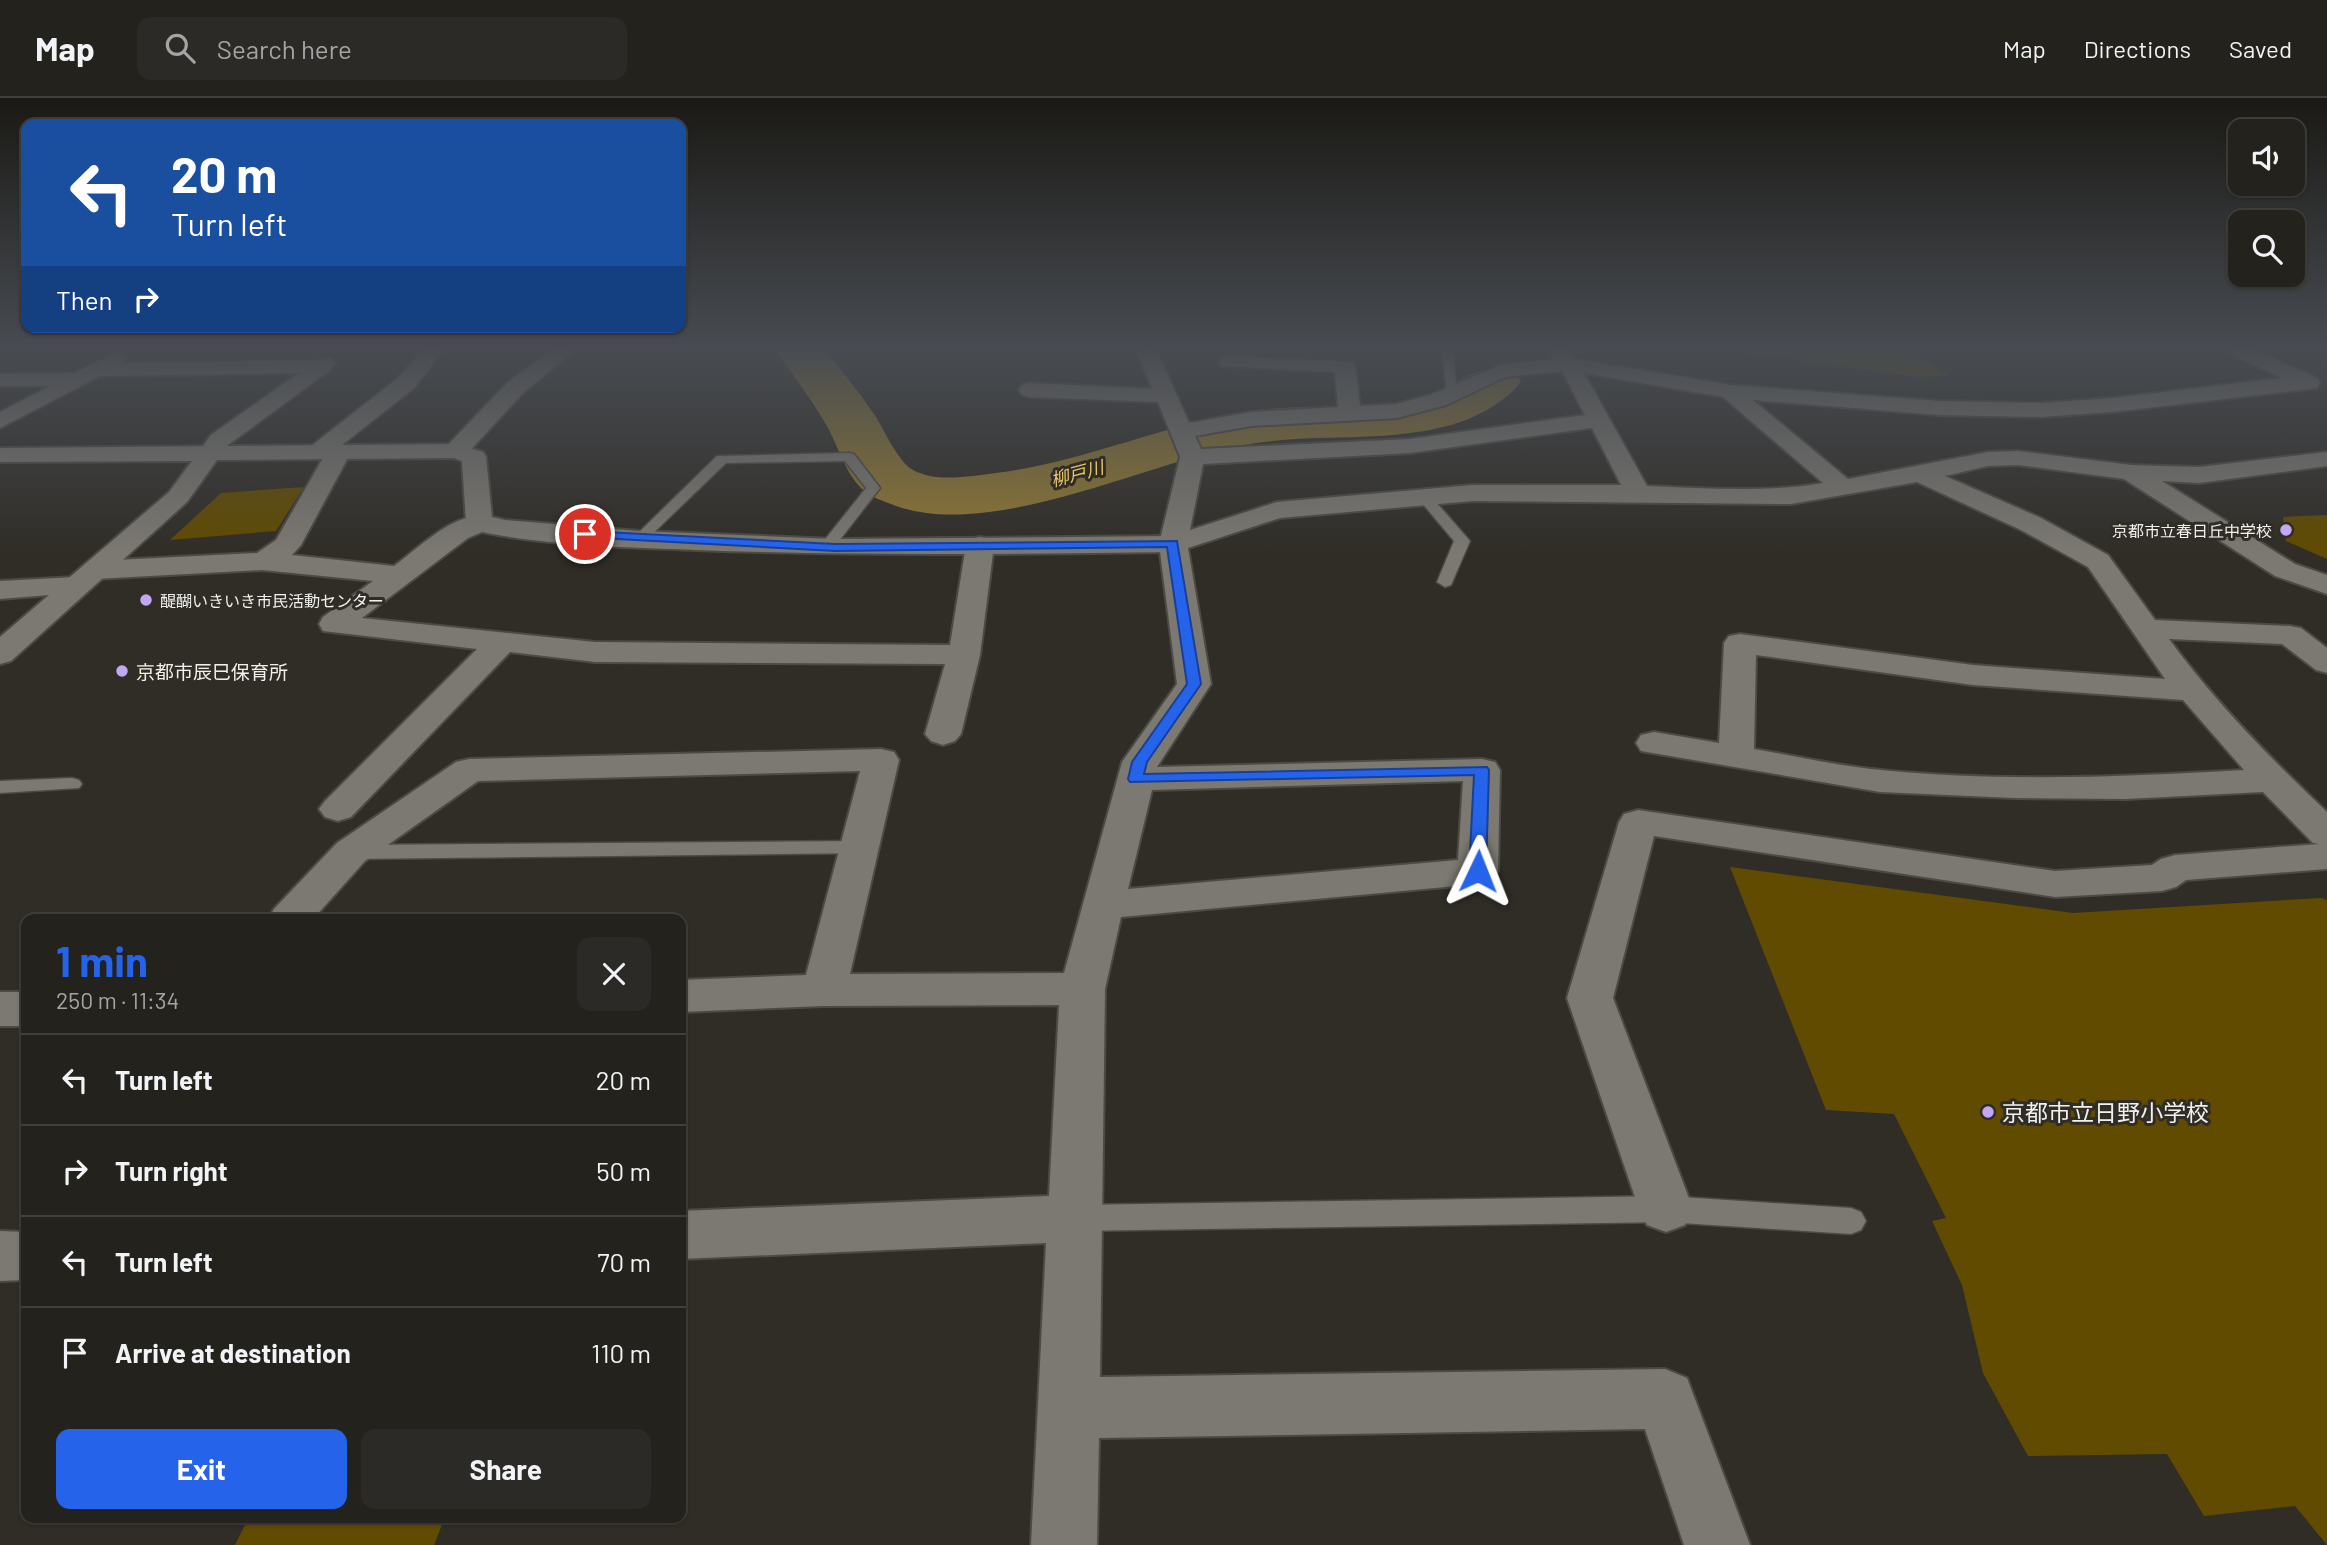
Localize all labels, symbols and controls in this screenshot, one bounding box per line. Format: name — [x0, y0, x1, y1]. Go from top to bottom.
search box — [137, 17, 627, 80]
text: Map — [35, 28, 95, 68]
icon: search — [161, 29, 199, 67]
text: Search here — [217, 33, 352, 64]
text: Map — [2003, 34, 2046, 63]
text: Directions — [2084, 34, 2191, 63]
text: Saved — [2229, 34, 2292, 63]
map controls — [2228, 119, 2305, 287]
button: sound — [2228, 119, 2305, 196]
text: 20 m — [171, 144, 277, 203]
icon: left — [56, 147, 147, 238]
text: Turn left — [171, 204, 288, 242]
button: search — [2228, 210, 2305, 287]
icon: right — [127, 280, 165, 318]
text: Then — [56, 284, 113, 315]
water label: 柳戸川 — [1048, 455, 1108, 491]
pin — [555, 504, 615, 564]
icon: arrive — [566, 515, 604, 553]
place label: 京都市立春日丘中学校 — [2112, 521, 2272, 540]
marker: 京都市立春日丘中学校 — [2278, 522, 2294, 538]
place label: 醍醐いきいき市民活動センター — [160, 591, 384, 610]
marker: 醍醐いきいき市民活動センター — [138, 592, 154, 608]
place label: 京都市辰巳保育所 — [136, 660, 288, 683]
marker: 京都市辰巳保育所 — [114, 663, 130, 679]
position arrow — [1441, 834, 1515, 908]
text: 1 min — [56, 935, 148, 985]
button: close — [577, 937, 651, 1011]
text: 250 m · 11:34 — [56, 986, 179, 1014]
icon: left — [56, 1061, 94, 1099]
text: Turn left — [115, 1064, 213, 1095]
text: 20 m — [596, 1064, 651, 1095]
place label: 京都市立日野小学校 — [2002, 1098, 2209, 1126]
marker: 京都市立日野小学校 — [1980, 1104, 1996, 1120]
icon: right — [56, 1152, 94, 1190]
text: Turn right — [115, 1155, 228, 1186]
text: 50 m — [596, 1155, 651, 1186]
icon: left — [56, 1243, 94, 1281]
text: Turn left — [115, 1246, 213, 1277]
text: 70 m — [597, 1246, 651, 1277]
icon: arrive — [56, 1334, 94, 1372]
text: Arrive at destination — [115, 1337, 351, 1368]
text: 110 m — [591, 1337, 651, 1368]
button: Exit — [56, 1429, 347, 1509]
button: Share — [361, 1429, 651, 1509]

